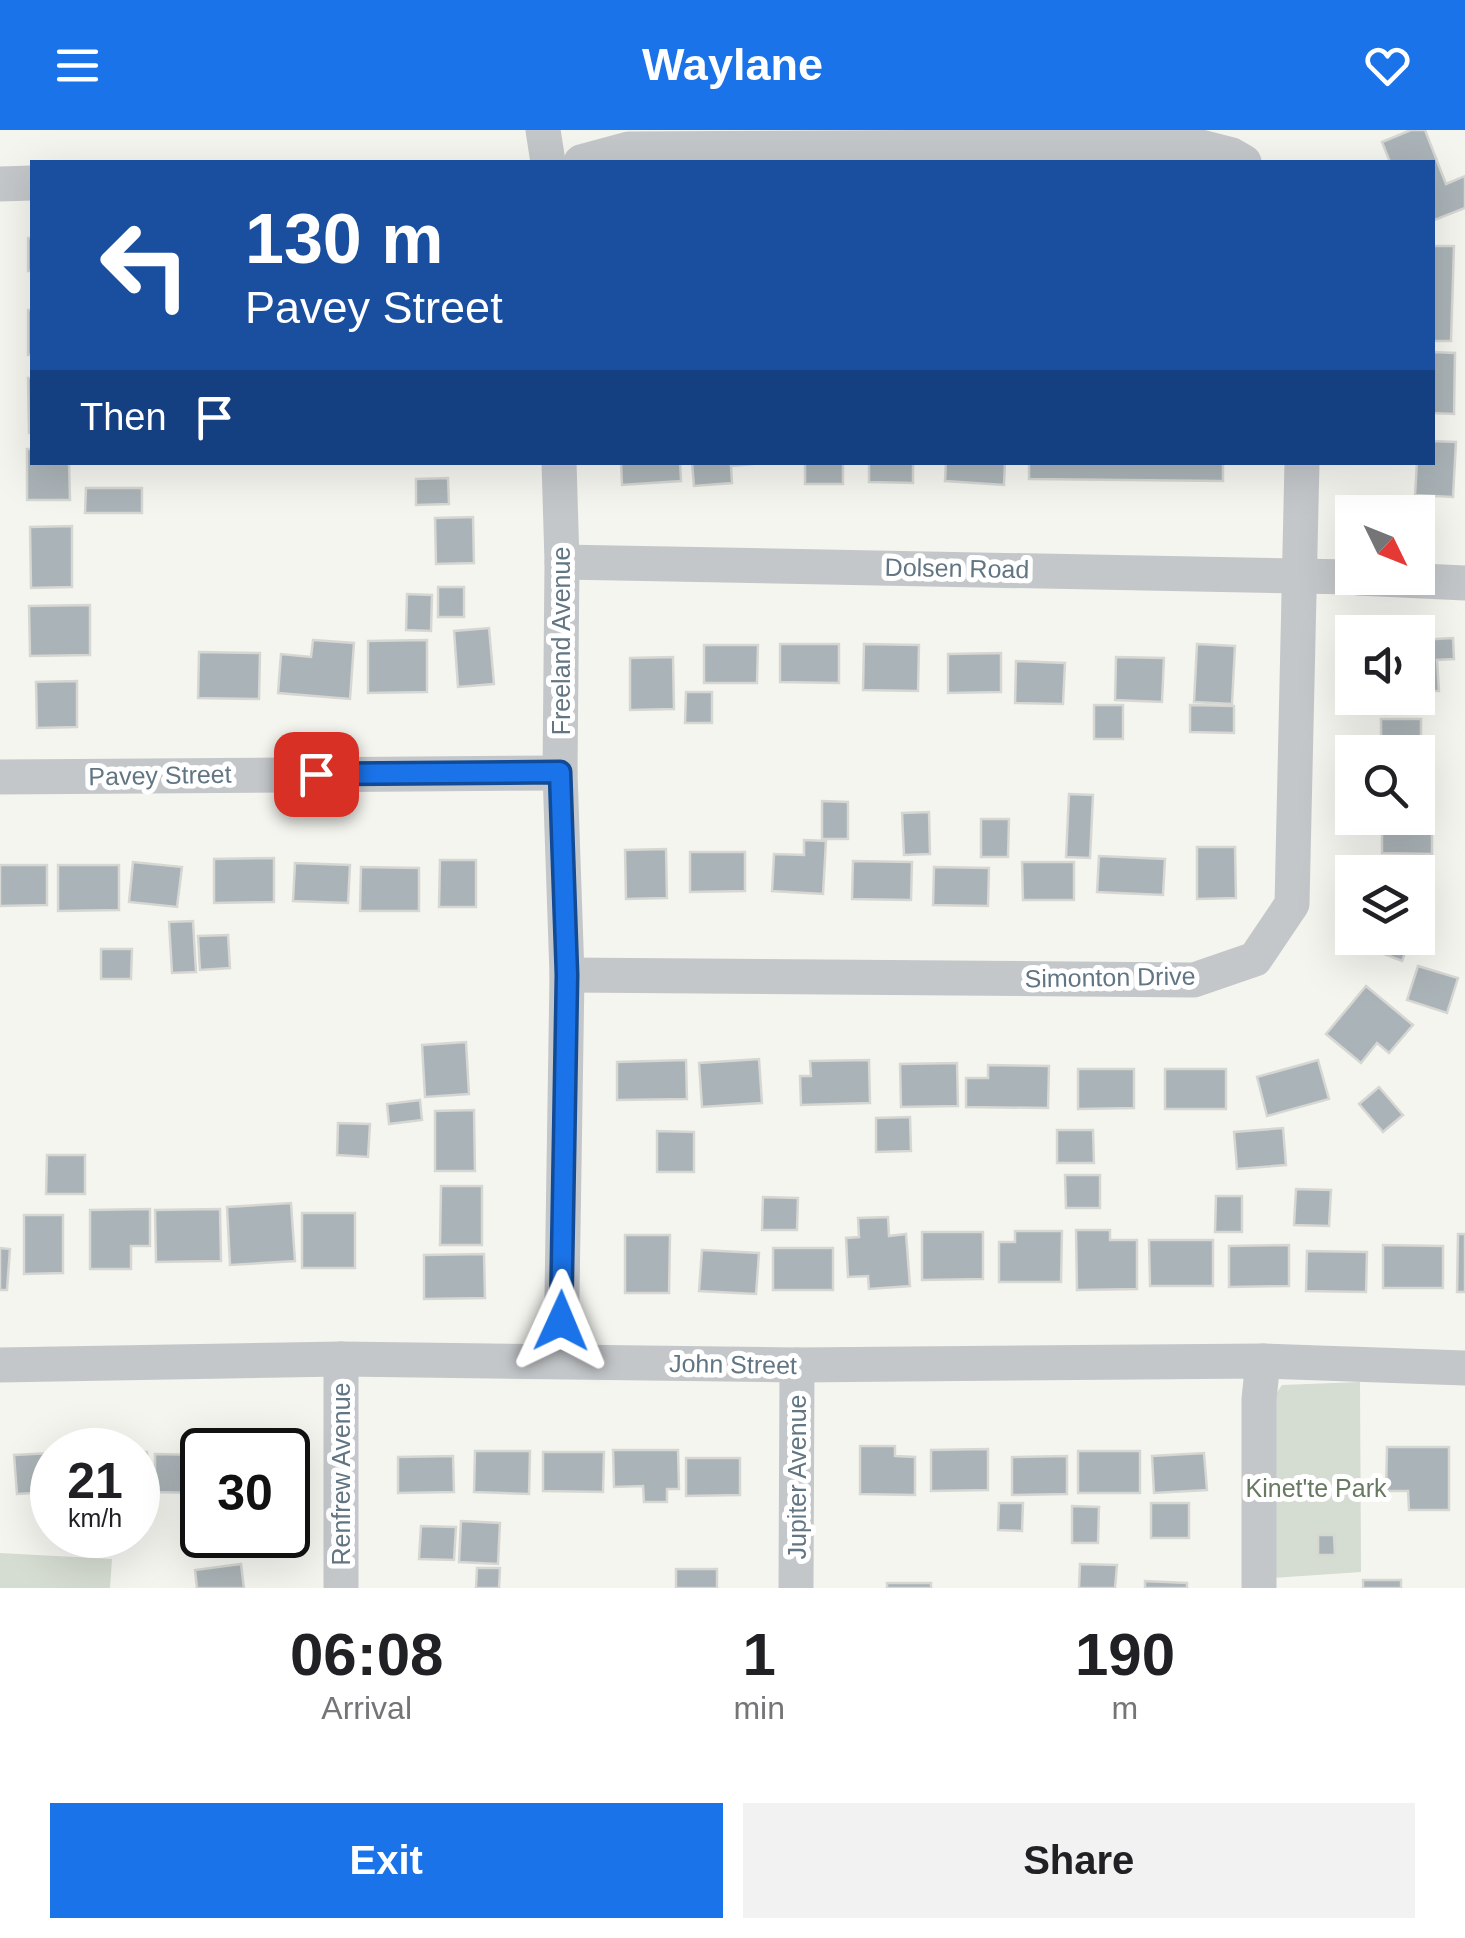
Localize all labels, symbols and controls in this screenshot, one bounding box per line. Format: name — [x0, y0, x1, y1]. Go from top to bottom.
icon: menu — [50, 38, 105, 93]
icon: heart — [1360, 38, 1415, 93]
text: Waylane — [642, 39, 823, 90]
icon: left — [80, 200, 210, 330]
text: 130 m — [245, 200, 443, 278]
text: Pavey Street — [245, 282, 503, 333]
icon: arrive — [187, 390, 242, 445]
text: Then — [80, 396, 167, 438]
north arrow — [1335, 495, 1435, 595]
map controls — [1335, 495, 1435, 955]
street label: Freeland Avenue — [547, 547, 575, 735]
street label: Dolsen Road — [885, 553, 1029, 583]
button: sound — [1335, 615, 1435, 715]
pin — [274, 732, 359, 817]
button: search — [1335, 735, 1435, 835]
icon: arrive — [289, 747, 344, 802]
street label: Pavey Street — [88, 760, 232, 790]
button: layers — [1335, 855, 1435, 955]
street label: Simonton Drive — [1024, 962, 1196, 992]
position arrow — [509, 1269, 613, 1373]
street label: John Street — [669, 1349, 797, 1379]
street label: Renfrew Avenue — [327, 1383, 355, 1566]
street label: Jupiter Avenue — [783, 1395, 811, 1559]
speed limit sign: 30 — [180, 1428, 310, 1558]
text: 21 — [67, 1453, 123, 1509]
park label: Kinet'te Park — [1246, 1474, 1387, 1502]
text: km/h — [68, 1504, 122, 1532]
text: 06:08 — [290, 1621, 443, 1688]
text: 1 — [742, 1621, 776, 1688]
text: 190 — [1075, 1621, 1175, 1688]
text: Arrival — [321, 1690, 412, 1726]
text: min — [733, 1690, 785, 1726]
text: m — [1112, 1690, 1138, 1726]
button: Exit — [50, 1803, 723, 1918]
button: Share — [743, 1803, 1415, 1918]

